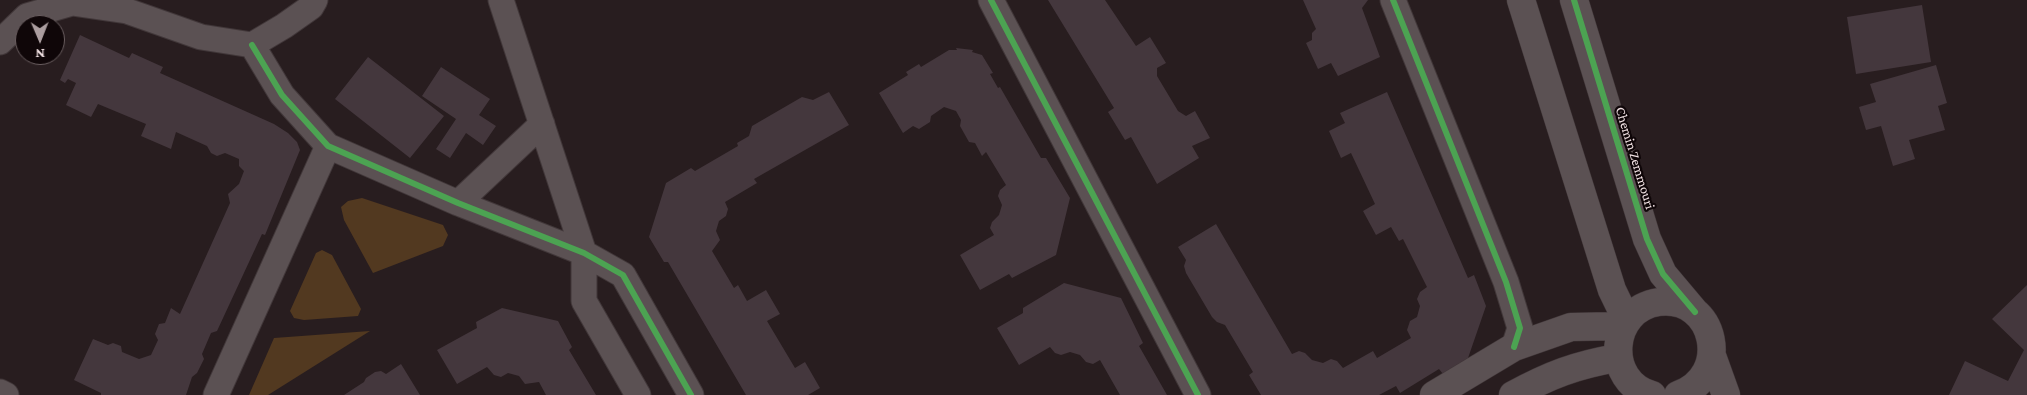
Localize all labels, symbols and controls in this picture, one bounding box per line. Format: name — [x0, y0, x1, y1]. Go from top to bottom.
north arrow — [15, 15, 65, 65]
text: N — [35, 46, 45, 62]
street label: Chemin Zemmouri — [1611, 105, 1659, 211]

